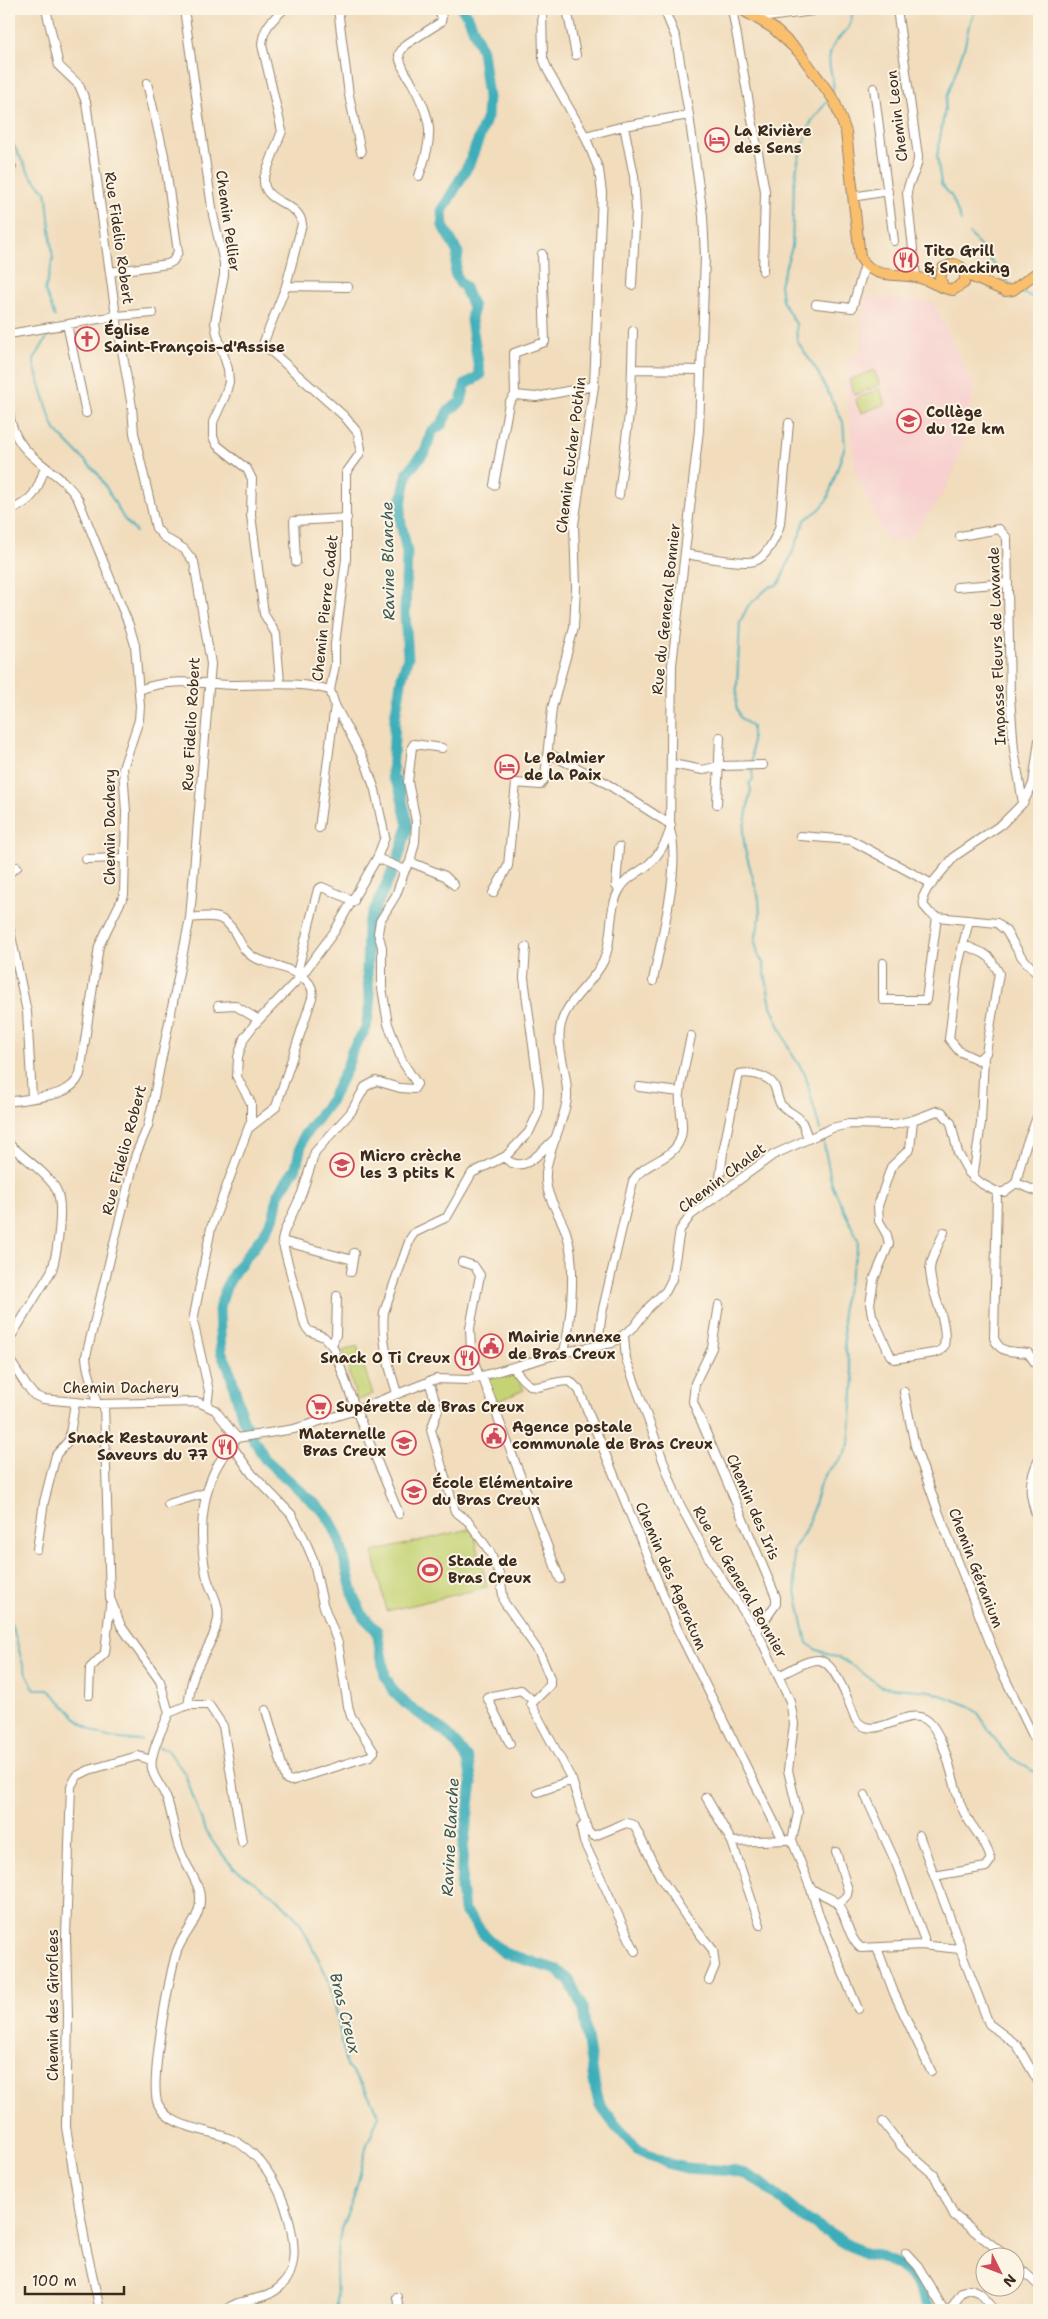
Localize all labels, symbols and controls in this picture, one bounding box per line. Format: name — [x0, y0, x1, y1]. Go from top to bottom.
street label: Chemin Leon — [881, 69, 913, 163]
place label: La Rivière des Sens — [734, 121, 812, 158]
hotel icon: La Rivière des Sens — [704, 127, 730, 153]
street label: Chemin Pellier — [211, 169, 245, 273]
street label: Rue Fidelio Robert — [100, 170, 138, 306]
place label: Tito Grill & Snacking — [924, 241, 1010, 278]
restaurant icon: Tito Grill & Snacking — [893, 247, 919, 273]
place label: Église Saint-François-d'Assise — [104, 319, 285, 357]
church icon: Église Saint-François-d'Assise — [74, 326, 100, 352]
street label: Chemin Eucher Pothin — [551, 376, 591, 534]
place label: Collège du 12e km — [926, 402, 1005, 439]
school or university icon: Collège du 12e km — [896, 408, 922, 434]
water label: Ravine Blanche — [376, 501, 400, 621]
street label: Rue du General Bonnier — [647, 522, 685, 696]
street label: Chemin Pierre Cadet — [307, 534, 343, 682]
street label: Impasse Fleurs de Lavande — [984, 546, 1010, 746]
street label: Rue Fidelio Robert — [178, 657, 204, 791]
place label: Le Palmier de la Paix — [524, 748, 605, 785]
hotel icon: Le Palmier de la Paix — [494, 754, 520, 780]
street label: Chemin Dachery — [100, 769, 120, 885]
street label: Rue Fidelio Robert — [97, 1083, 151, 1217]
street label: Chemin Chalet — [674, 1139, 770, 1217]
place label: Micro crèche les 3 ptits K — [360, 1146, 461, 1183]
school or university icon: Micro crèche les 3 ptits K — [329, 1152, 355, 1178]
place label: Mairie annexe de Bras Creux — [508, 1327, 621, 1364]
public building icon: Mairie annexe de Bras Creux — [478, 1333, 504, 1359]
restaurant icon: Snack O Ti Creux — [454, 1345, 480, 1371]
place label: Snack O Ti Creux — [320, 1348, 450, 1368]
street label: Chemin Dachery — [63, 1378, 179, 1398]
supermarket icon: Supérette de Bras Creux — [306, 1394, 332, 1420]
place label: Supérette de Bras Creux — [336, 1397, 524, 1417]
place label: Agence postale communale de Bras Creux — [512, 1417, 713, 1454]
public building icon: Agence postale communale de Bras Creux — [481, 1423, 507, 1449]
place label: Maternelle Bras Creux — [299, 1424, 386, 1461]
place label: Snack Restaurant Saveurs du 77 — [68, 1428, 208, 1465]
school or university icon: Maternelle Bras Creux — [391, 1430, 417, 1456]
restaurant icon: Snack Restaurant Saveurs du 77 — [212, 1434, 238, 1460]
street label: Chemin des Iris — [722, 1451, 784, 1563]
place label: École Elémentaire du Bras Creux — [432, 1472, 573, 1510]
school or university icon: École Elémentaire du Bras Creux — [401, 1479, 427, 1505]
street label: Chemin des Ageratum — [631, 1499, 711, 1653]
street label: Rue du General Bonnier — [688, 1502, 792, 1662]
street label: Chemin Géranium — [944, 1505, 1008, 1631]
place label: Stade de Bras Creux — [448, 1551, 531, 1588]
sports icon: Stade de Bras Creux — [417, 1557, 443, 1583]
water label: Ravine Blanche — [436, 1777, 464, 1897]
street label: Chemin des Giroflees — [43, 1929, 63, 2081]
water label: Bras Creux — [325, 1970, 365, 2056]
north arrow — [976, 2246, 1026, 2296]
scale bar — [25, 2264, 124, 2296]
text: 100 m — [32, 2271, 77, 2291]
text: N — [999, 2271, 1020, 2291]

